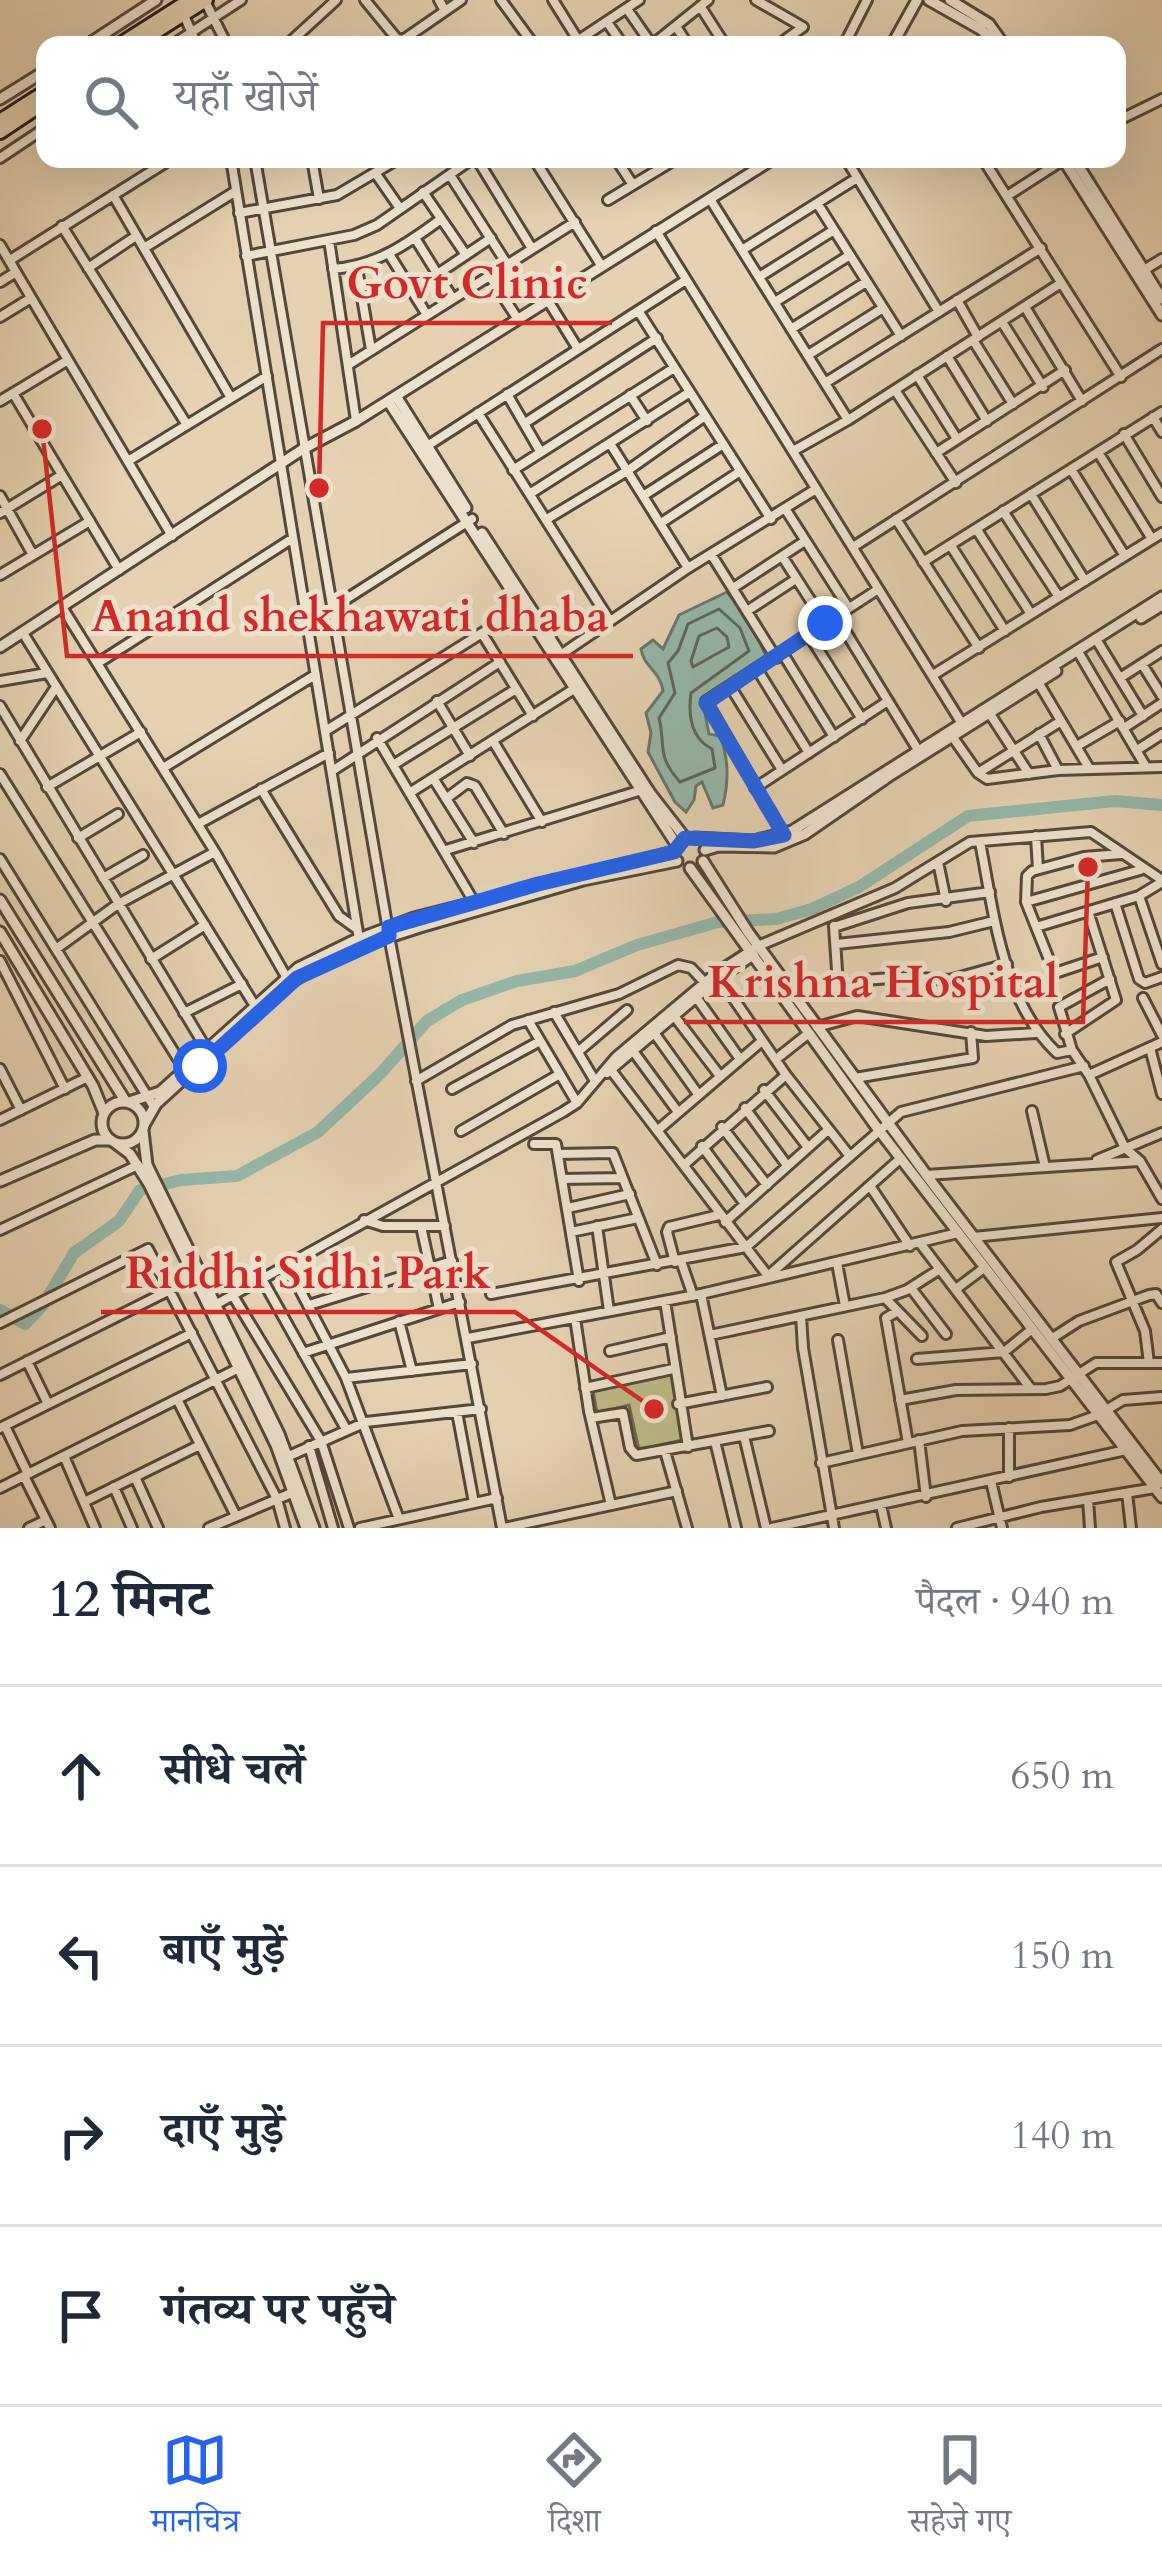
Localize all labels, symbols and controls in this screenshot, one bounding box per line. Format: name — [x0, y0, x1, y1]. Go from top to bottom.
search box — [36, 36, 1126, 168]
text: यहाँ खोजें — [174, 66, 318, 127]
icon: search — [78, 69, 144, 135]
callout: Govt Clinic — [323, 242, 612, 323]
text: Govt Clinic — [346, 253, 588, 314]
callout: Anand shekhawati dhaba — [67, 575, 633, 656]
text: Anand shekhawati dhaba — [91, 586, 609, 647]
route end — [798, 596, 852, 650]
callout: Krishna Hospital — [684, 941, 1083, 1022]
text: Krishna Hospital — [708, 952, 1058, 1013]
route start — [173, 1039, 227, 1093]
callout: Riddhi Sidhi Park — [101, 1231, 515, 1312]
text: Riddhi Sidhi Park — [125, 1243, 491, 1304]
text: 12 मिनट — [48, 1565, 211, 1635]
text: पैदल · 940 m — [916, 1575, 1114, 1628]
text: सीधे चलें — [162, 1739, 305, 1800]
icon: ahead — [48, 1743, 114, 1809]
text: 650 m — [1011, 1749, 1114, 1802]
text: बाएँ मुड़ें — [162, 1919, 286, 1980]
icon: left — [48, 1923, 114, 1989]
text: 150 m — [1011, 1929, 1114, 1982]
text: दाएँ मुड़ें — [162, 2099, 284, 2160]
icon: right — [48, 2103, 114, 2169]
text: 140 m — [1011, 2109, 1114, 2162]
text: गंतव्य पर पहुँचे — [162, 2279, 394, 2340]
icon: arrive — [48, 2283, 114, 2349]
tab: मानचित्र — [151, 2427, 240, 2553]
tab: दिशा — [541, 2427, 607, 2553]
tab: सहेजे गए — [909, 2427, 1011, 2553]

